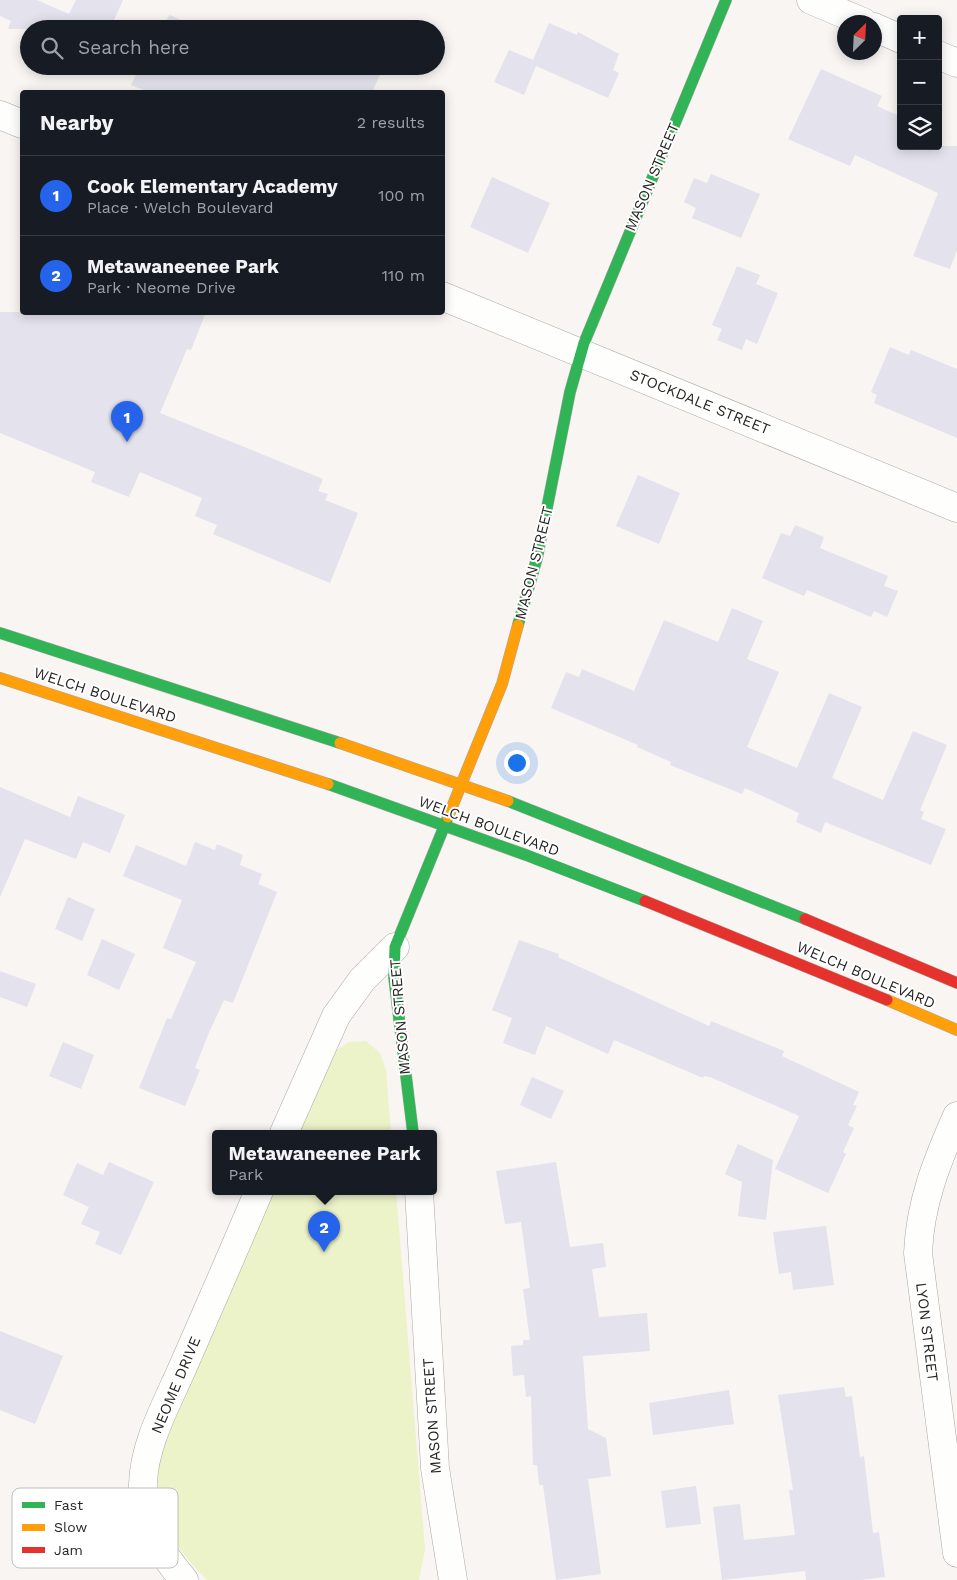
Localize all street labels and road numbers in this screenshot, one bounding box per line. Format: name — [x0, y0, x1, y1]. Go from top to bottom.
street label: MASON STREET — [621, 120, 683, 234]
street label: STOCKDALE STREET — [627, 366, 773, 438]
street label: MASON STREET — [511, 505, 557, 621]
street label: WELCH BOULEVARD — [31, 663, 179, 727]
street label: WELCH BOULEVARD — [416, 792, 562, 860]
street label: WELCH BOULEVARD — [794, 938, 938, 1012]
street label: MASON STREET — [386, 958, 414, 1076]
street label: LYON STREET — [912, 1282, 942, 1382]
street label: NEOME DRIVE — [147, 1334, 205, 1436]
street label: MASON STREET — [419, 1358, 445, 1474]

